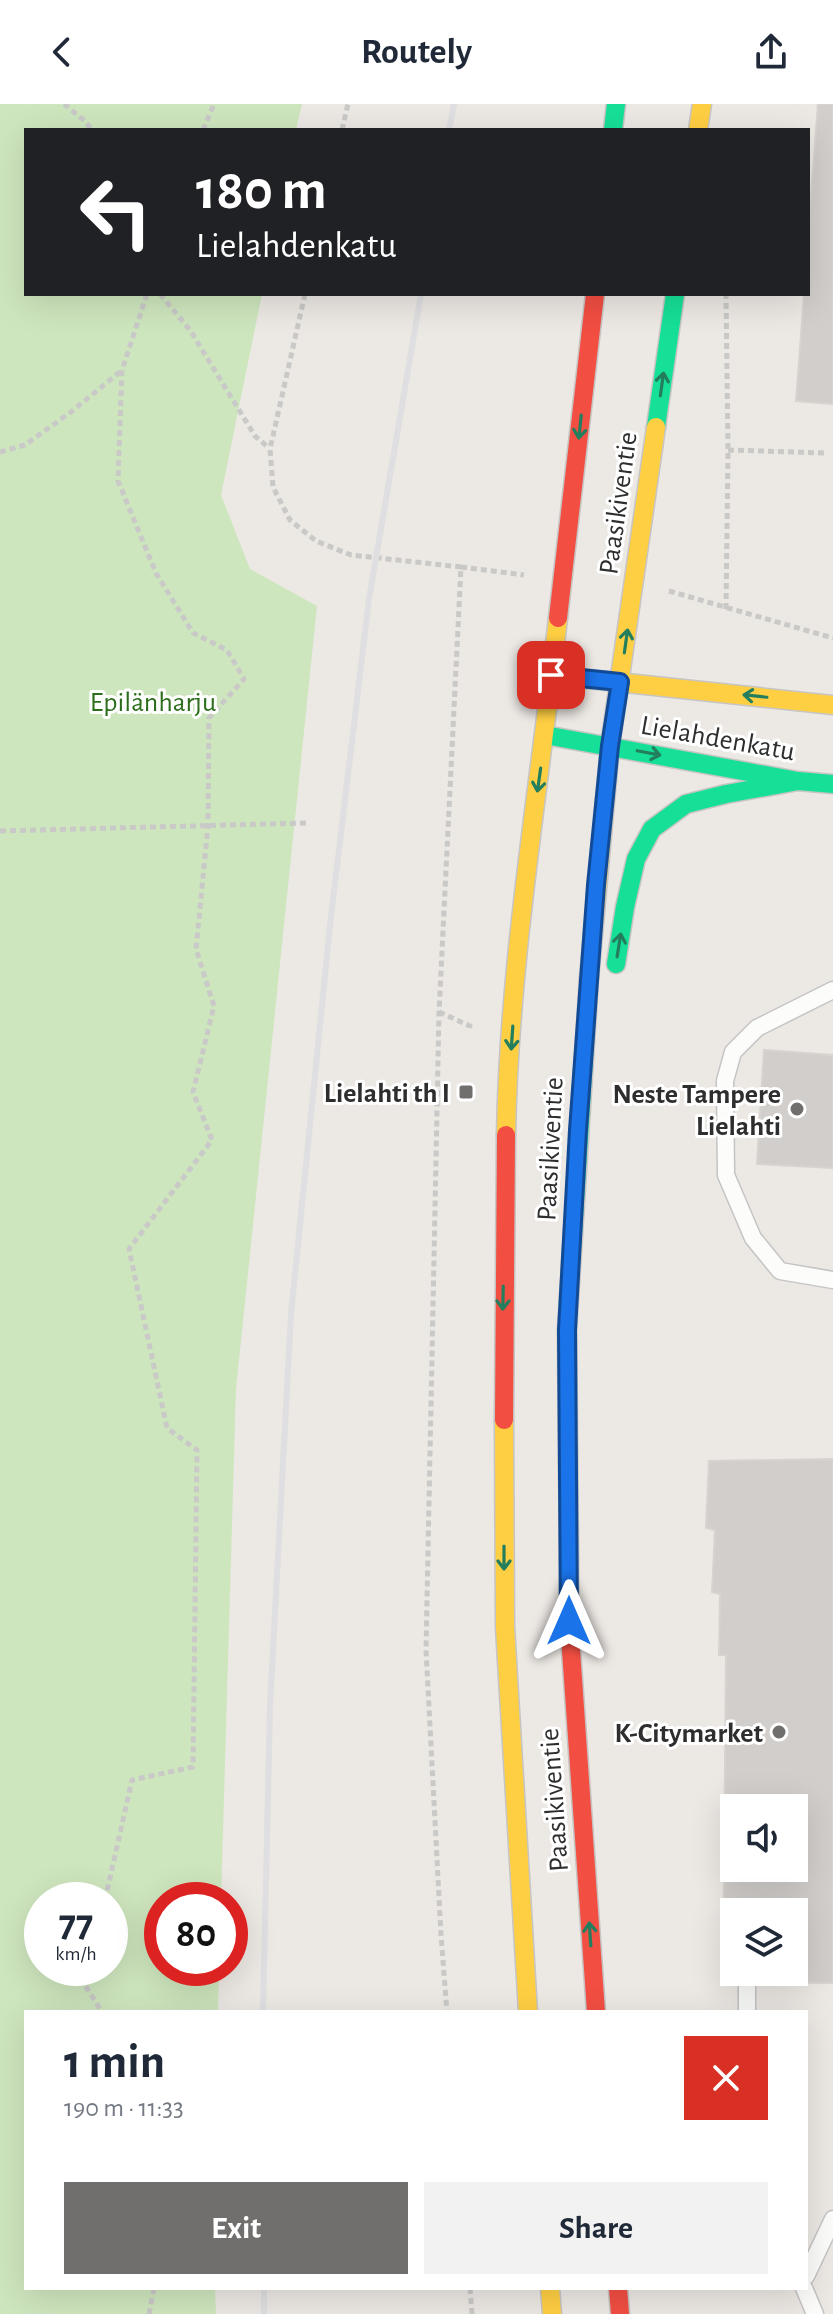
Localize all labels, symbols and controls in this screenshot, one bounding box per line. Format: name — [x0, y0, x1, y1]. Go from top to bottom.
icon: back — [40, 30, 84, 74]
icon: share — [749, 30, 793, 74]
text: Routely — [361, 34, 472, 70]
icon: left — [64, 160, 168, 264]
text: 180 m — [196, 163, 327, 219]
text: Lielahdenkatu — [196, 228, 397, 264]
one-way arrow — [655, 372, 670, 397]
one-way arrow — [572, 413, 587, 440]
street label: Paasikiventie — [595, 430, 643, 576]
one-way arrow — [619, 629, 634, 654]
pin — [517, 641, 585, 709]
icon: arrive — [529, 653, 573, 697]
park label: Epilänharju — [90, 689, 216, 717]
one-way arrow — [743, 689, 769, 704]
street label: Lielahdenkatu — [638, 712, 797, 766]
one-way arrow — [636, 747, 662, 762]
one-way arrow — [531, 766, 546, 793]
one-way arrow — [612, 933, 627, 958]
one-way arrow — [504, 1024, 519, 1051]
street label: Paasikiventie — [533, 1077, 569, 1222]
place label: Lielahti th I — [324, 1080, 450, 1108]
place label: Neste Tampere Lielahti — [613, 1081, 781, 1141]
marker: Lielahti th I — [457, 1083, 475, 1101]
marker: Neste Tampere Lielahti — [788, 1100, 806, 1118]
one-way arrow — [495, 1284, 511, 1311]
one-way arrow — [496, 1544, 512, 1571]
position arrow — [527, 1579, 611, 1663]
place label: K-Citymarket — [615, 1720, 764, 1748]
marker: K-Citymarket — [770, 1723, 788, 1741]
street label: Paasikiventie — [536, 1727, 574, 1873]
map controls — [720, 1794, 808, 1986]
button: sound — [720, 1794, 808, 1882]
speed limit sign: 80 — [144, 1882, 248, 1986]
button: layers — [720, 1898, 808, 1986]
text: 77 — [59, 1904, 93, 1944]
one-way arrow — [582, 1921, 597, 1948]
text: km/h — [55, 1944, 97, 1964]
button: close — [684, 2036, 768, 2120]
text: 1 min — [64, 2039, 165, 2087]
text: 190 m · 11:33 — [64, 2095, 184, 2121]
button: Exit — [64, 2182, 408, 2274]
button: Share — [424, 2182, 768, 2274]

